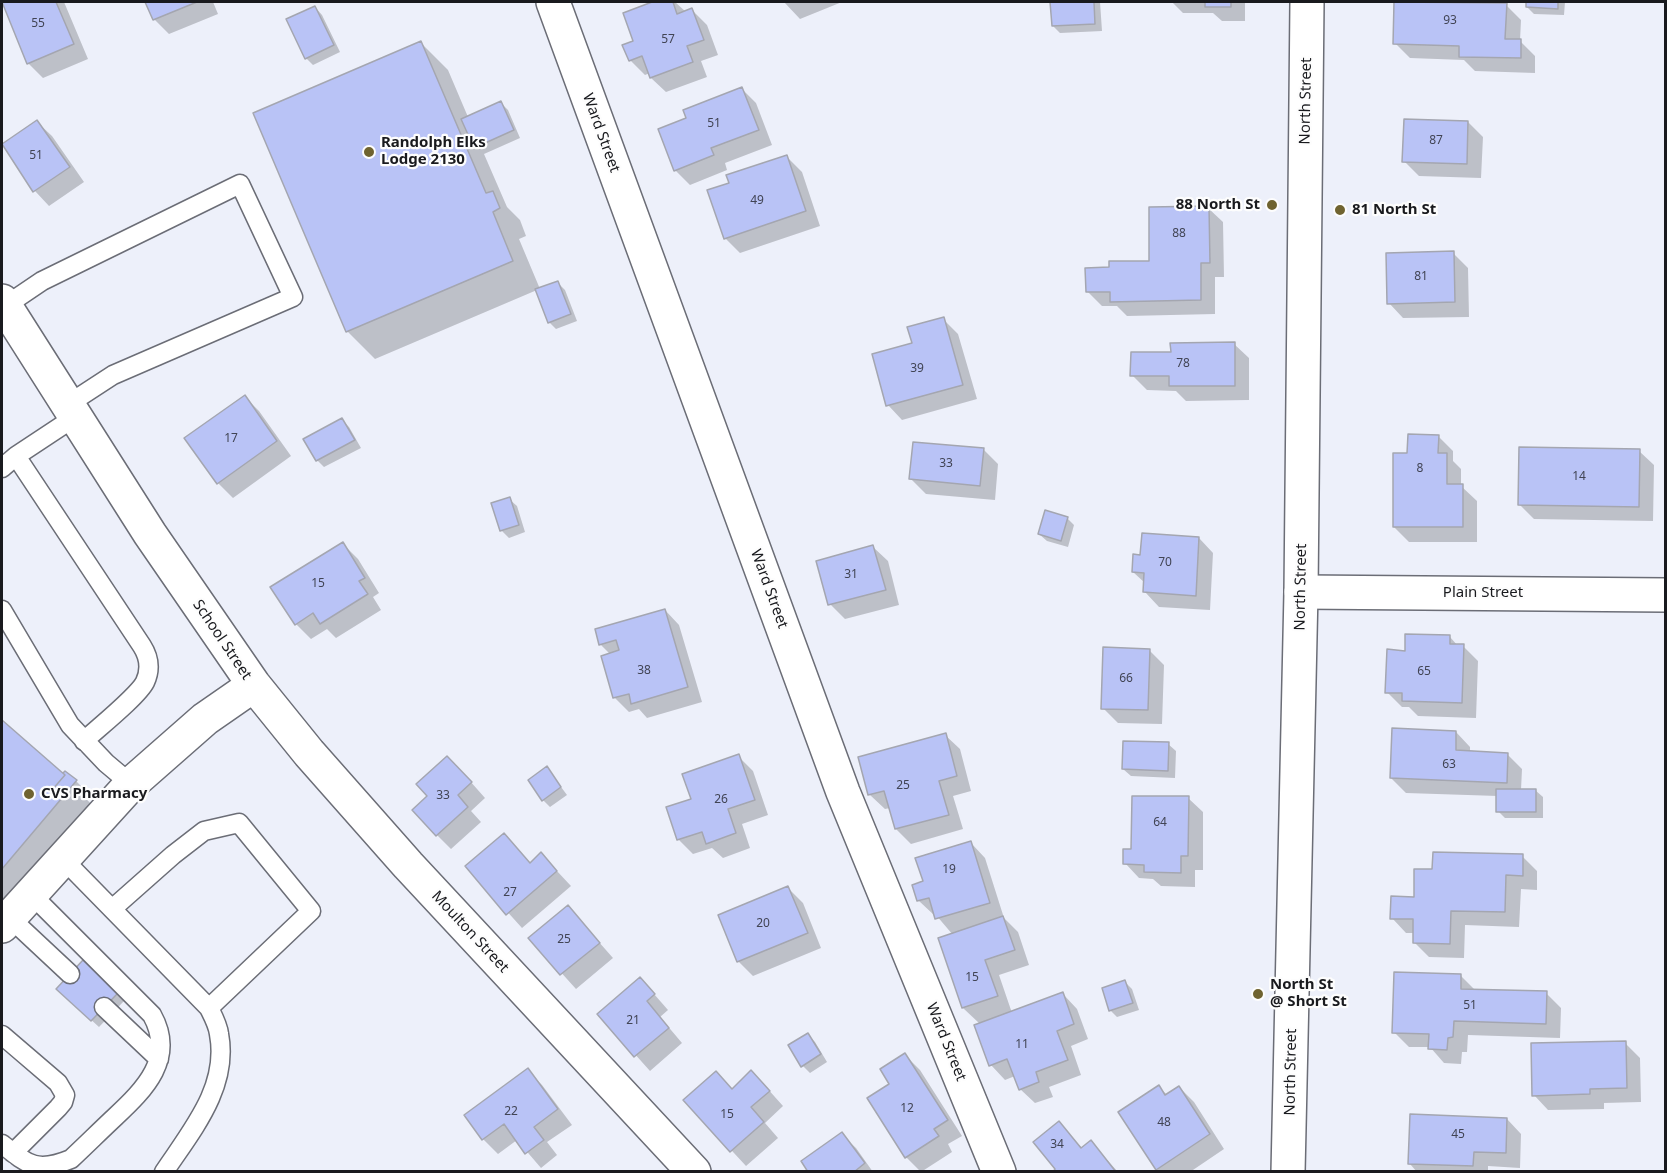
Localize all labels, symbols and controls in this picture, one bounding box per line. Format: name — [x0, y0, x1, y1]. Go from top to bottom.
house number: 93 — [1443, 14, 1457, 28]
house number: 55 — [31, 17, 45, 31]
house number: 57 — [661, 33, 675, 47]
street label: North Street — [1296, 57, 1316, 145]
street label: Ward Street — [578, 91, 624, 175]
house number: 51 — [707, 117, 721, 131]
place label: Randolph Elks Lodge 2130 — [381, 134, 486, 169]
house number: 87 — [1429, 134, 1443, 148]
marker: Randolph Elks Lodge 2130 — [362, 145, 376, 159]
house number: 51 — [29, 149, 43, 163]
house number: 49 — [750, 194, 764, 208]
place label: 88 North St — [1176, 196, 1260, 214]
marker: 88 North St — [1265, 198, 1279, 212]
place label: 81 North St — [1352, 201, 1436, 219]
marker: 81 North St — [1333, 203, 1347, 217]
house number: 88 — [1172, 227, 1186, 241]
house number: 81 — [1414, 270, 1428, 284]
house number: 78 — [1176, 357, 1190, 371]
house number: 39 — [910, 362, 924, 376]
house number: 17 — [224, 432, 238, 446]
house number: 33 — [939, 457, 953, 471]
house number: 8 — [1417, 462, 1423, 476]
house number: 14 — [1572, 470, 1586, 484]
street label: North Street — [1291, 543, 1311, 631]
street label: Ward Street — [746, 547, 792, 631]
house number: 70 — [1158, 556, 1172, 570]
house number: 31 — [844, 568, 858, 582]
house number: 15 — [311, 577, 325, 591]
street label: Plain Street — [1443, 584, 1523, 602]
street label: School Street — [189, 597, 255, 683]
house number: 38 — [637, 664, 651, 678]
house number: 65 — [1417, 665, 1431, 679]
house number: 66 — [1119, 672, 1133, 686]
house number: 63 — [1442, 758, 1456, 772]
house number: 25 — [896, 779, 910, 793]
place label: CVS Pharmacy — [41, 785, 147, 803]
marker: CVS Pharmacy — [22, 787, 36, 801]
house number: 33 — [436, 789, 450, 803]
house number: 26 — [714, 793, 728, 807]
house number: 64 — [1153, 816, 1167, 830]
house number: 19 — [942, 863, 956, 877]
house number: 27 — [503, 886, 517, 900]
street label: Moulton Street — [427, 887, 513, 977]
house number: 20 — [756, 917, 770, 931]
house number: 25 — [557, 933, 571, 947]
house number: 15 — [965, 971, 979, 985]
place label: North St @ Short St — [1270, 976, 1347, 1011]
marker: North St @ Short St — [1251, 987, 1265, 1001]
house number: 51 — [1463, 999, 1477, 1013]
street label: Ward Street — [922, 1000, 970, 1084]
house number: 21 — [626, 1014, 640, 1028]
street label: North Street — [1281, 1028, 1301, 1116]
house number: 11 — [1015, 1038, 1029, 1052]
house number: 12 — [900, 1102, 914, 1116]
house number: 22 — [504, 1105, 518, 1119]
house number: 15 — [720, 1108, 734, 1122]
house number: 48 — [1157, 1116, 1171, 1130]
house number: 45 — [1451, 1128, 1465, 1142]
house number: 34 — [1050, 1138, 1064, 1152]

